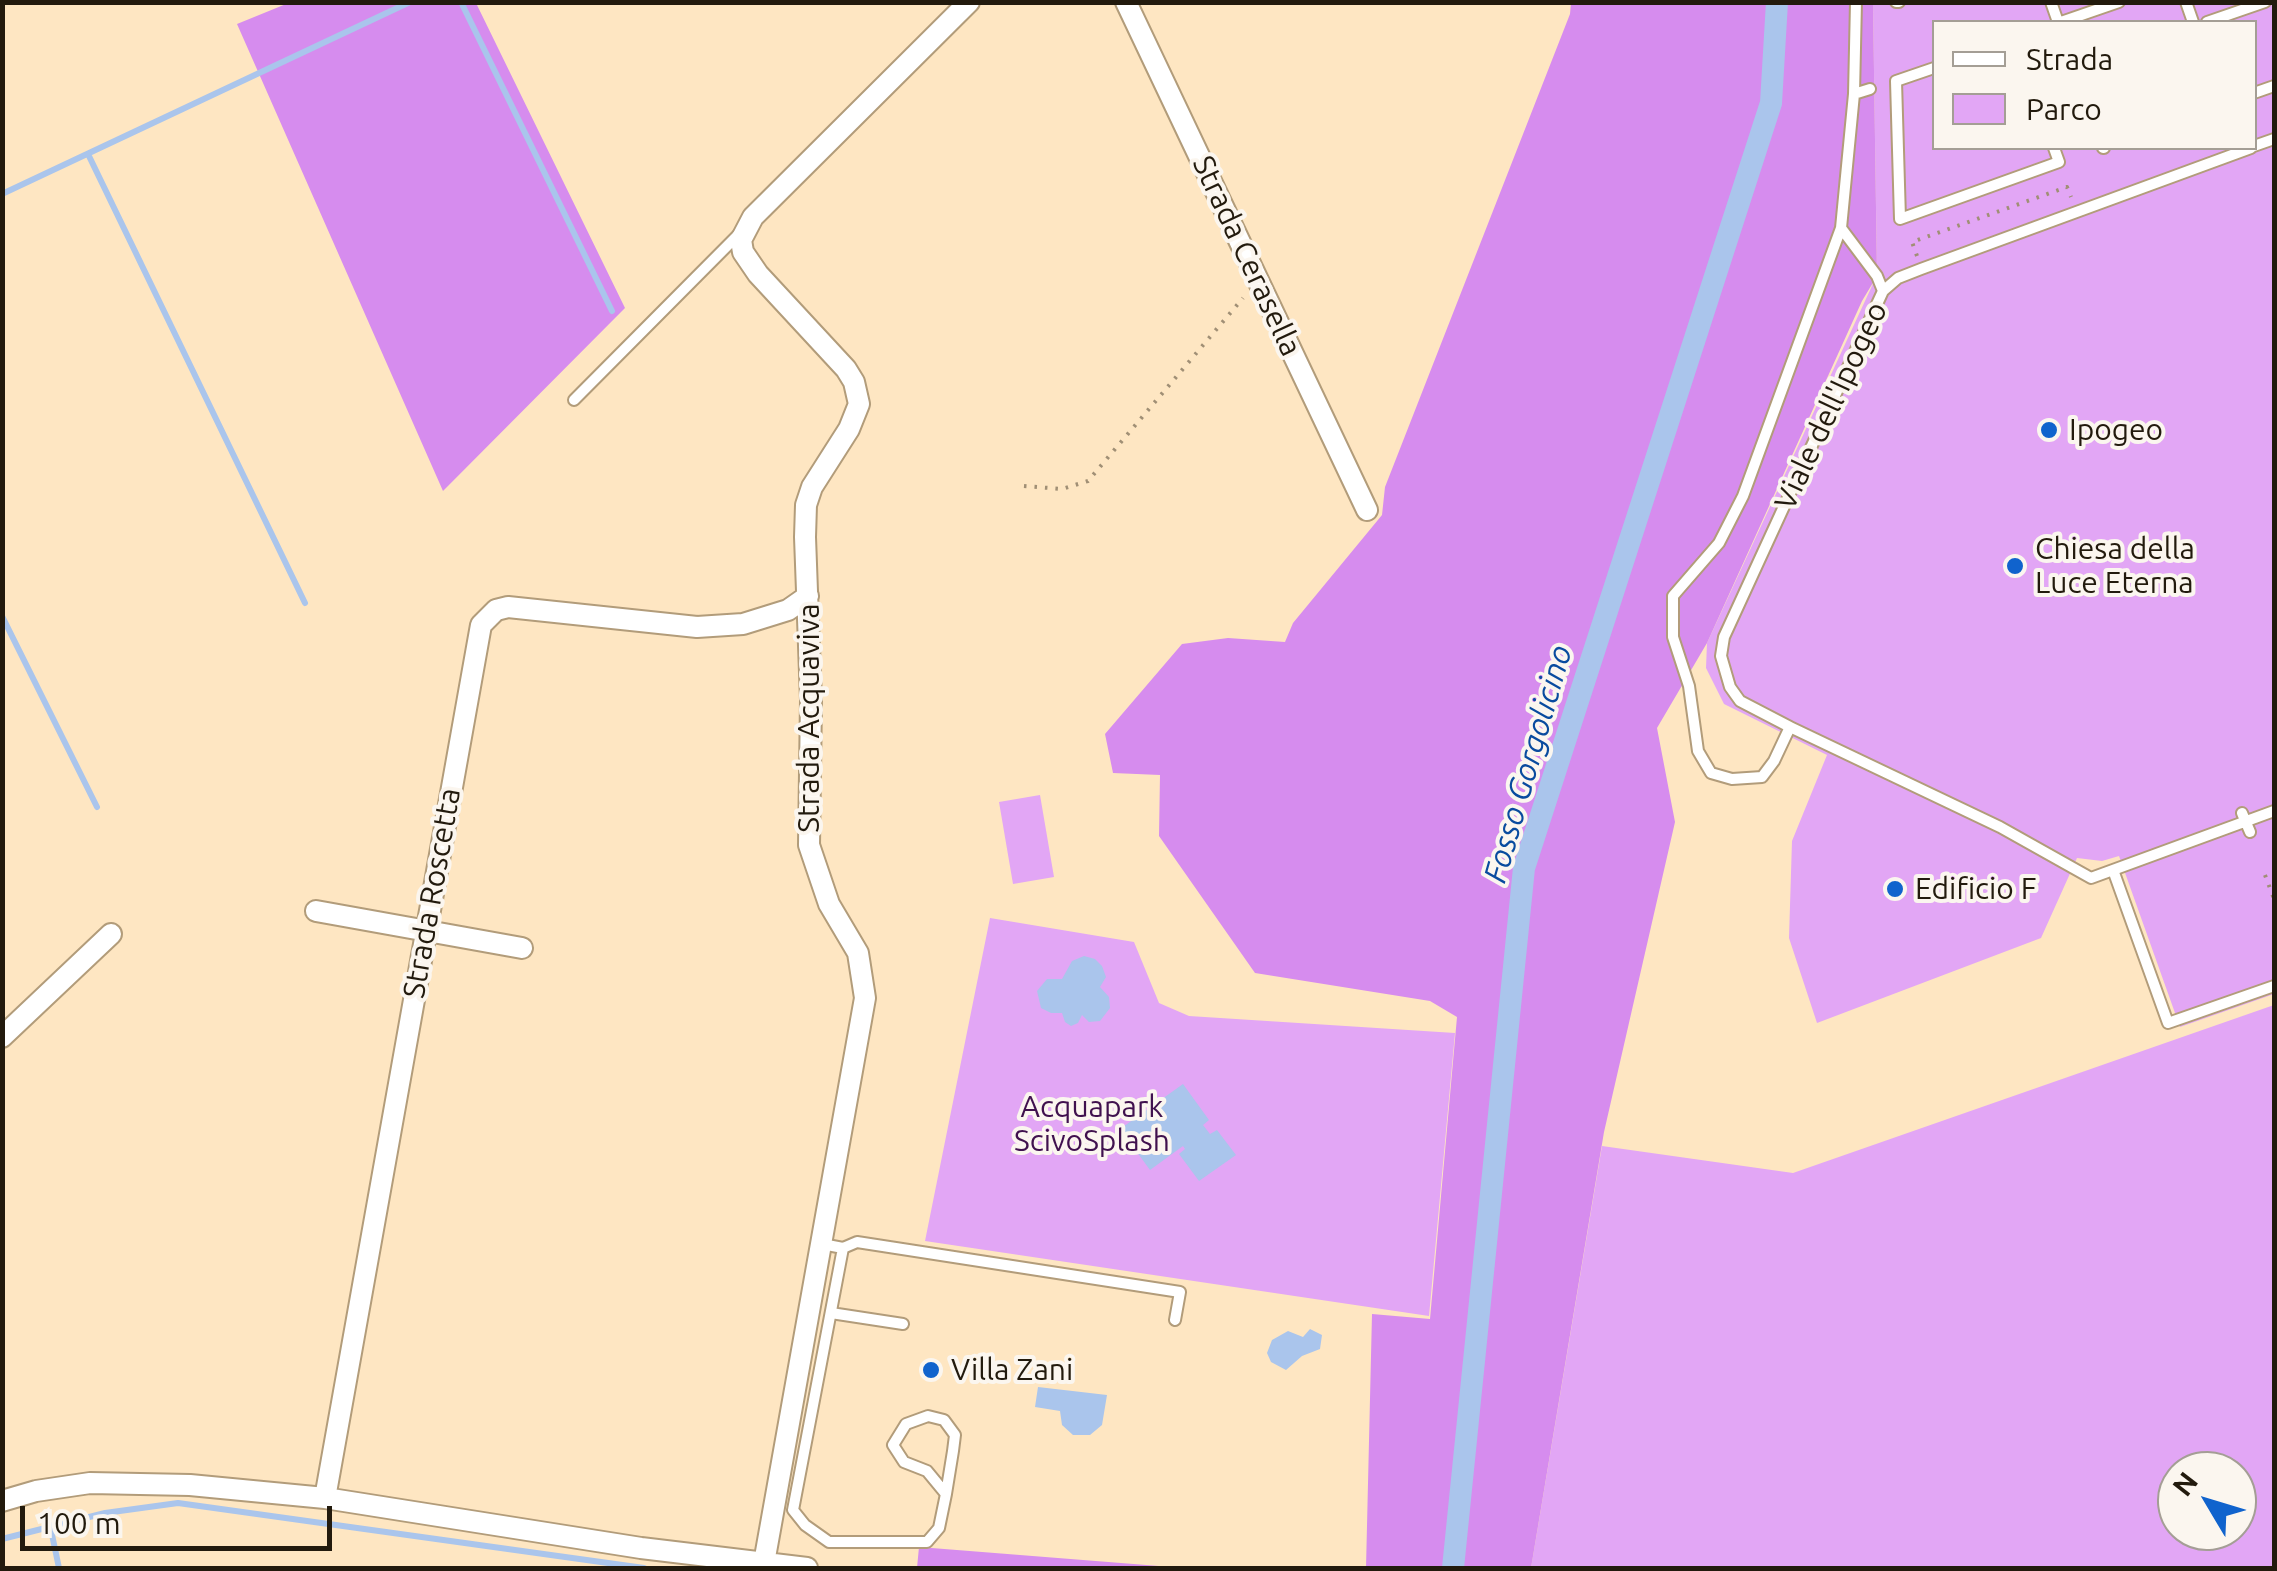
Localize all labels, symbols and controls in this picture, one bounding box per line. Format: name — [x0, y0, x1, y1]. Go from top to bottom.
legend — [1932, 20, 2257, 150]
text: Strada — [2026, 42, 2113, 76]
text: Parco — [2026, 92, 2102, 126]
street label: Strada Cerasella — [1185, 150, 1309, 362]
street label: Viale dell'Ipogeo — [1767, 296, 1895, 516]
place label: Ipogeo — [2069, 412, 2163, 448]
marker: Ipogeo — [2038, 419, 2060, 441]
place label: Chiesa della Luce Eterna — [2035, 531, 2195, 602]
marker: Chiesa della Luce Eterna — [2004, 555, 2026, 577]
street label: Strada Acquaviva — [791, 603, 827, 833]
water label: Fosso Gorgolicino — [1476, 641, 1580, 887]
street label: Strada Roscetta — [396, 785, 468, 1001]
place label: Edificio F — [1915, 871, 2037, 907]
marker: Edificio F — [1884, 878, 1906, 900]
park label: Acquapark ScivoSplash — [1014, 1089, 1170, 1160]
place label: Villa Zani — [951, 1352, 1073, 1388]
marker: Villa Zani — [920, 1359, 942, 1381]
north arrow — [2157, 1451, 2257, 1551]
text: N — [2166, 1466, 2203, 1501]
scale bar — [25, 1486, 338, 1548]
text: 100 m — [37, 1506, 121, 1540]

